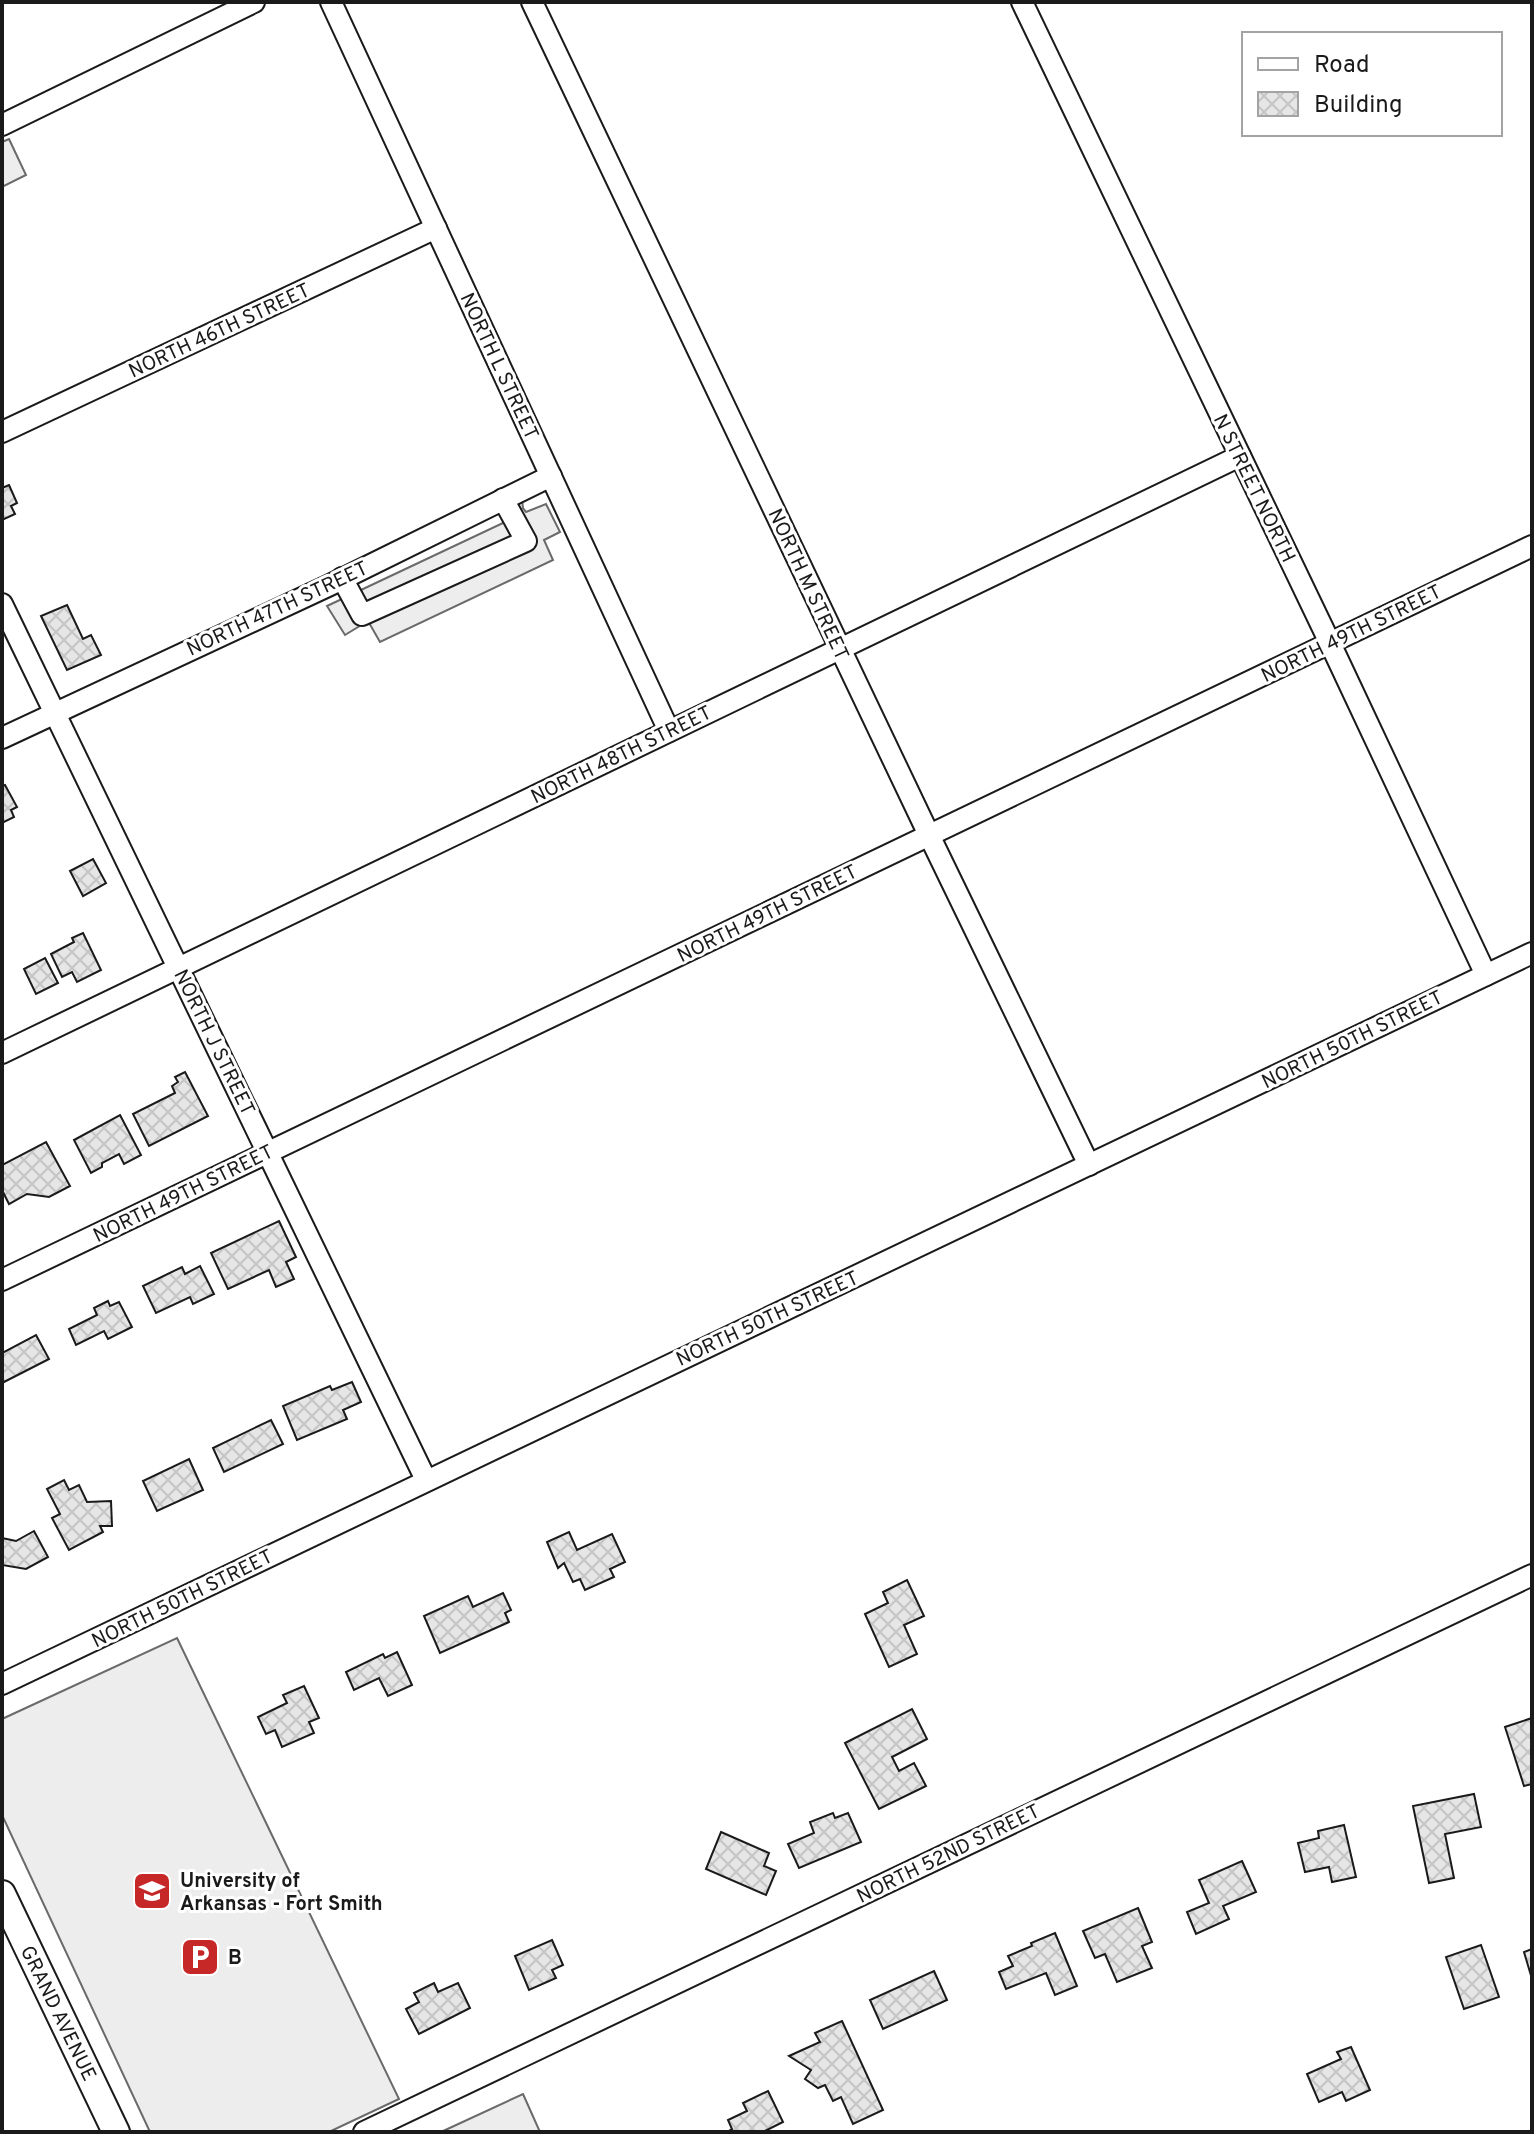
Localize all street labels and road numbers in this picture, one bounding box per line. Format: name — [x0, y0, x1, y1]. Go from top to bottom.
street label: NORTH 46TH STREET — [125, 278, 315, 385]
street label: NORTH L STREET — [453, 289, 544, 444]
street label: N STREET NORTH — [1206, 410, 1300, 567]
street label: NORTH M STREET — [761, 505, 854, 665]
street label: NORTH 47TH STREET — [183, 556, 373, 663]
street label: NORTH 49TH STREET — [1257, 580, 1446, 690]
street label: NORTH 48TH STREET — [527, 701, 717, 811]
street label: NORTH 49TH STREET — [673, 860, 862, 970]
street label: NORTH J STREET — [167, 966, 260, 1120]
street label: NORTH 50TH STREET — [1258, 986, 1448, 1096]
street label: NORTH 49TH STREET — [89, 1140, 278, 1250]
street label: NORTH 50TH STREET — [672, 1266, 863, 1374]
street label: NORTH 50TH STREET — [88, 1545, 278, 1655]
street label: NORTH 52ND STREET — [853, 1799, 1045, 1910]
street label: GRAND AVENUE — [13, 1942, 101, 2086]

